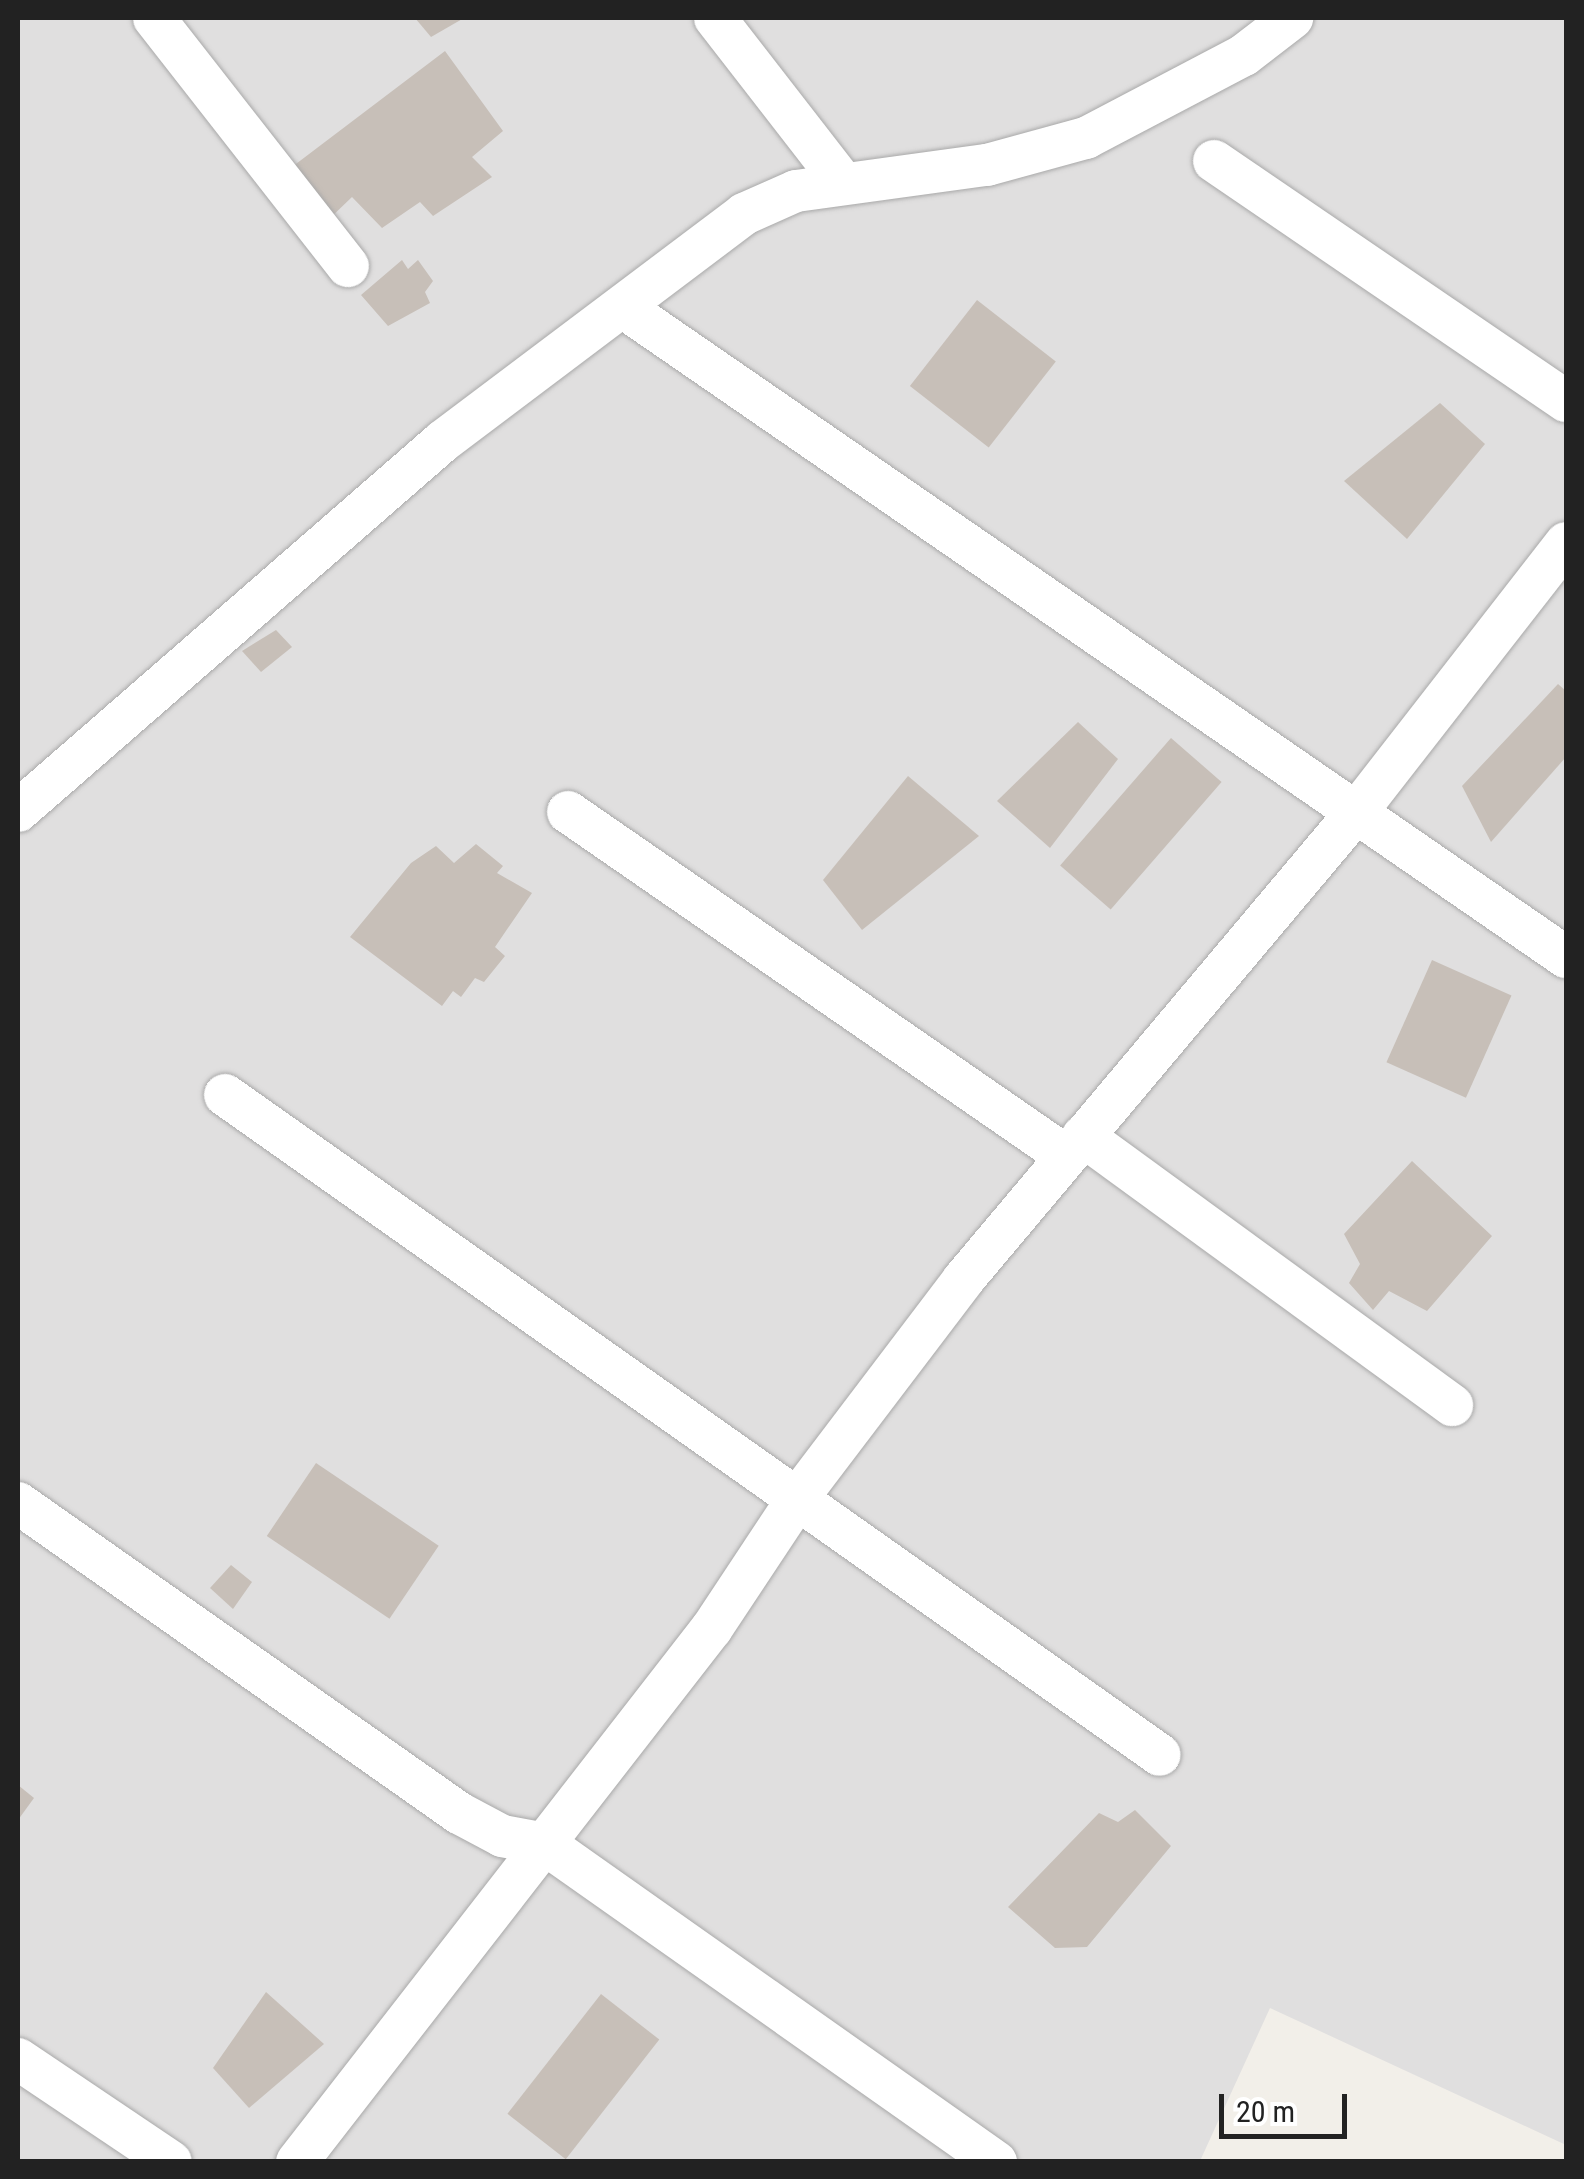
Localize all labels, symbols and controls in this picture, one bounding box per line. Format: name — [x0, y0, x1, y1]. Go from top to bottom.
scale bar — [1224, 2074, 1352, 2136]
text: 20 m — [1236, 2094, 1295, 2129]

